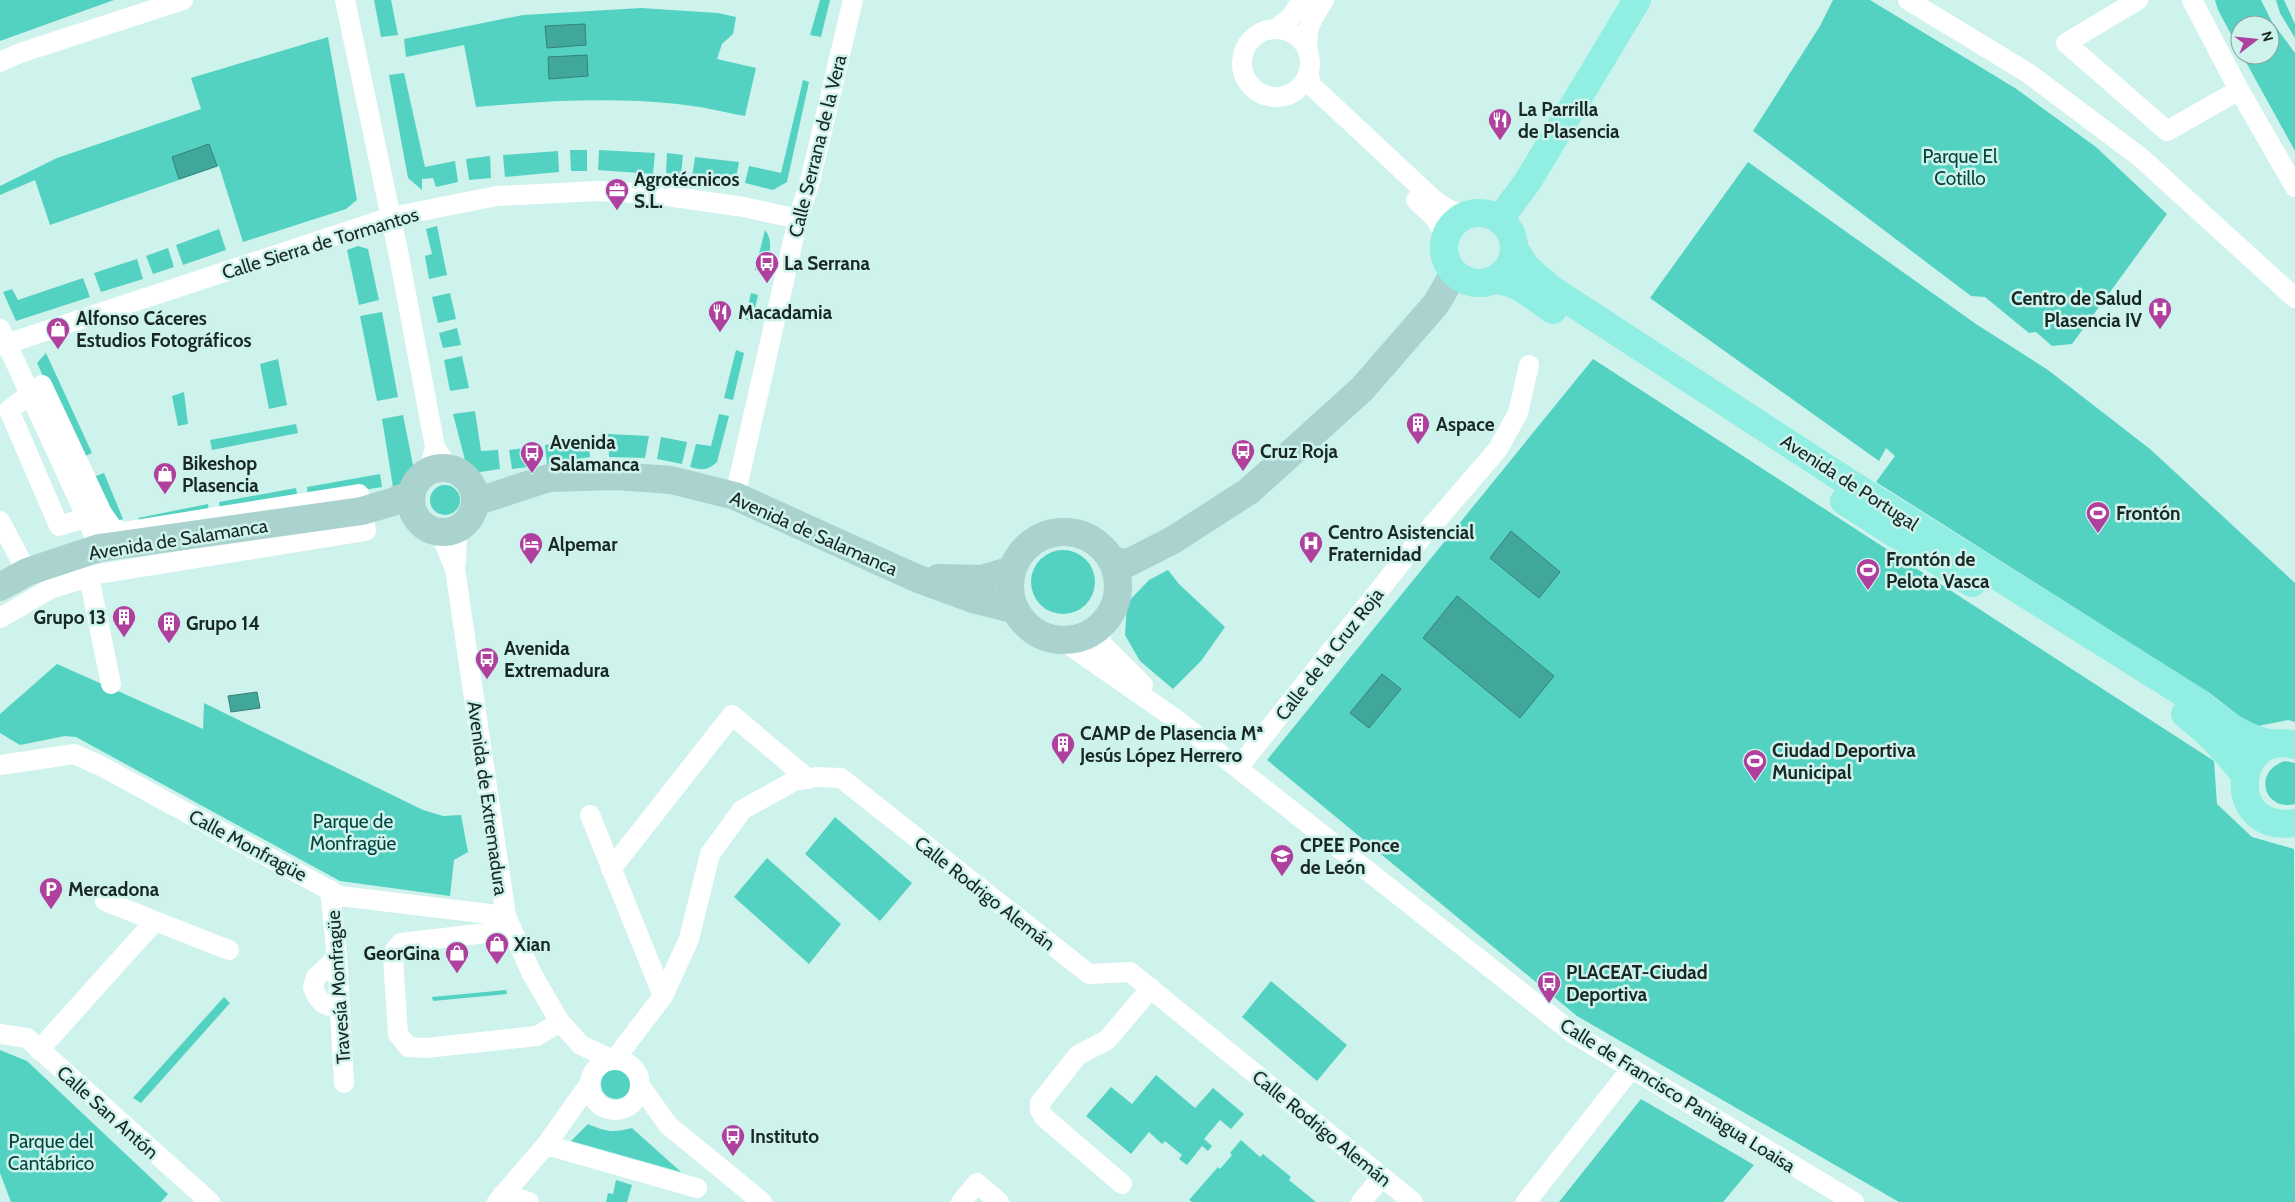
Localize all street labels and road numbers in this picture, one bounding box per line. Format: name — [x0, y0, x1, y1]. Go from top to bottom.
street label: Calle Serrana de la Vera — [784, 53, 851, 240]
street label: Calle Sierra de Tormantos — [219, 203, 421, 284]
street label: Avenida de Portugal — [1777, 429, 1923, 536]
street label: Avenida de Salamanca — [726, 486, 901, 581]
street label: Avenida de Salamanca — [87, 514, 269, 565]
street label: Calle de la Cruz Roja — [1271, 584, 1388, 725]
street label: Avenida de Extremadura — [462, 700, 513, 897]
street label: Calle Monfragüe — [185, 805, 311, 886]
street label: Calle Rodrigo Alemán — [910, 831, 1060, 955]
street label: Travesía Monfragüe — [322, 909, 355, 1065]
street label: Calle de Francisco Paniagua Loaisa — [1556, 1013, 1800, 1177]
street label: Calle San Antón — [52, 1061, 163, 1164]
street label: Calle Rodrigo Alemán — [1248, 1065, 1396, 1191]

